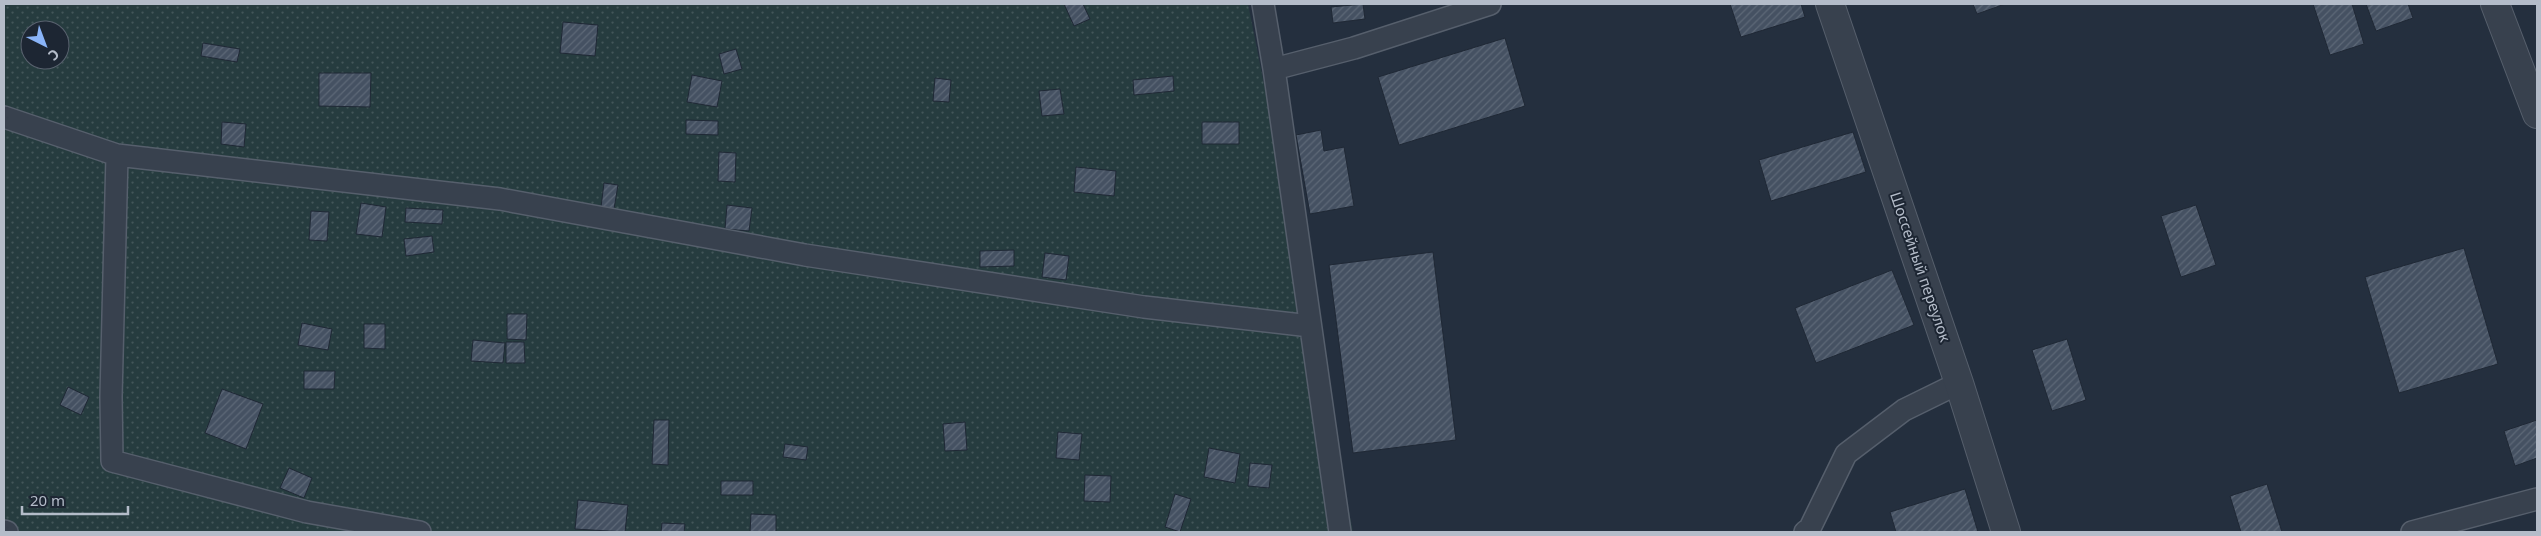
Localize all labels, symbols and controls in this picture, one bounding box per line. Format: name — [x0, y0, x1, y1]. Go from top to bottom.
north arrow — [20, 20, 70, 70]
text: С — [44, 45, 64, 65]
street label: Шоссейный переулок — [1886, 189, 1956, 344]
scale bar — [22, 484, 129, 516]
text: 20 m — [30, 490, 65, 510]

